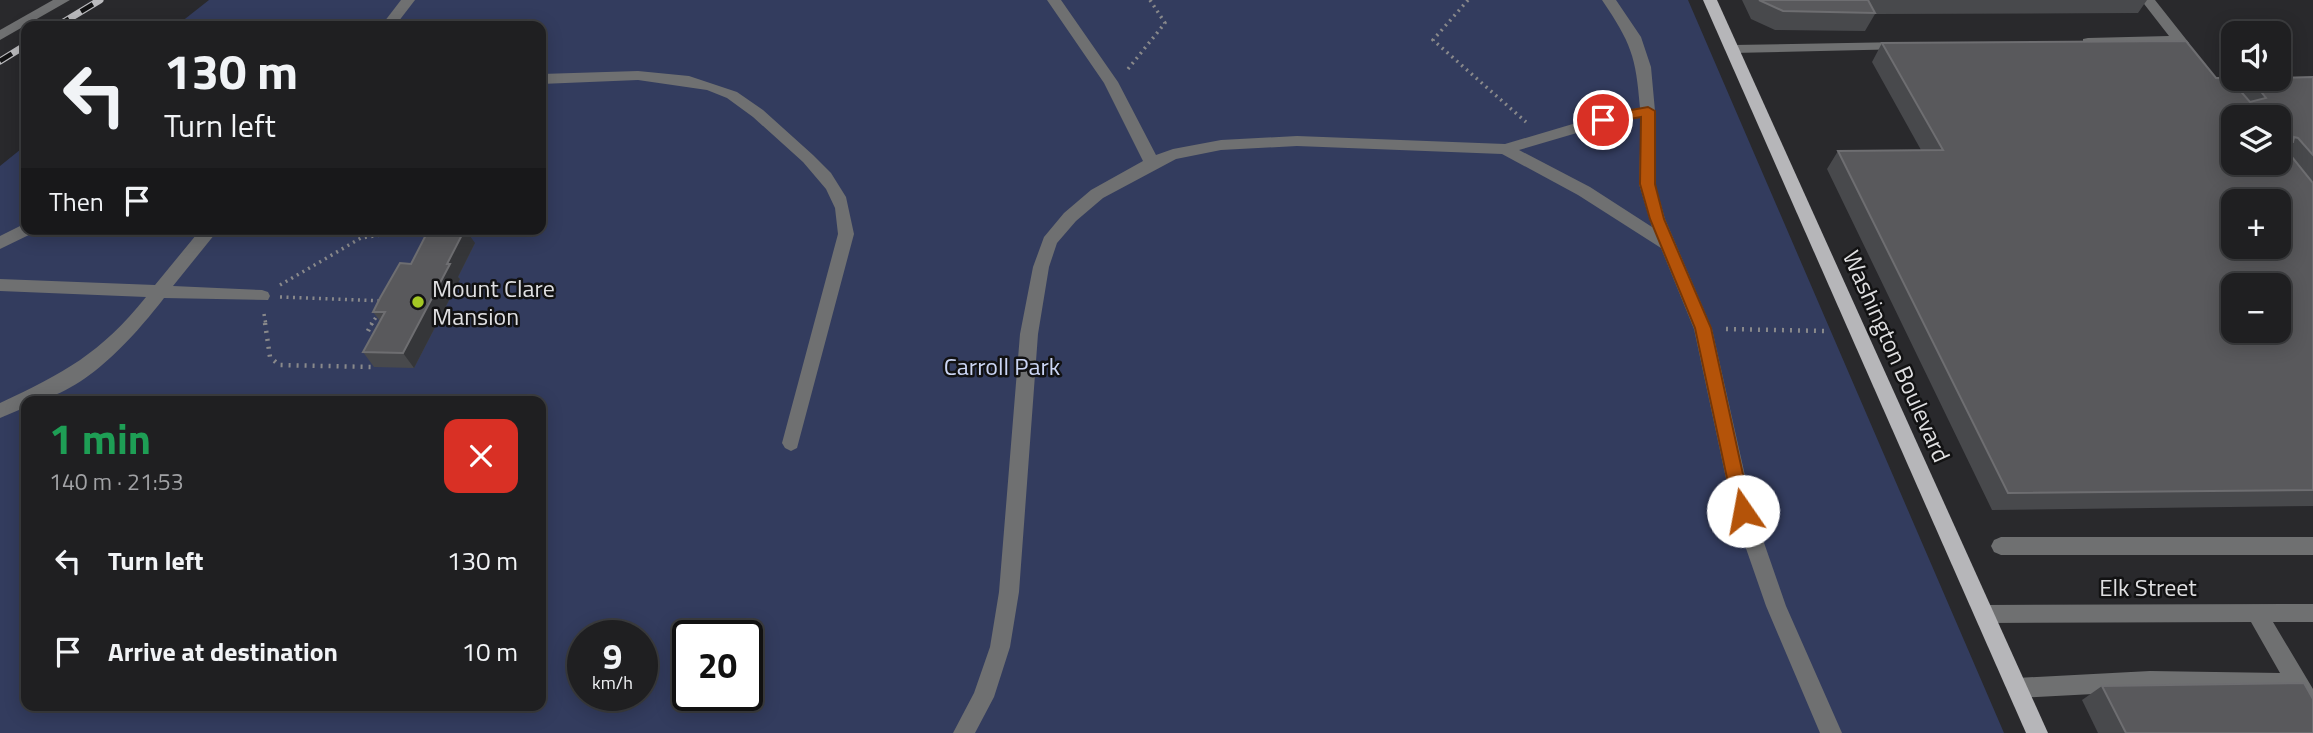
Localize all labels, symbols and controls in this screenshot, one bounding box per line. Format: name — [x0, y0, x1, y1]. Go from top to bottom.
map controls — [2221, 21, 2291, 343]
button: sound — [2221, 21, 2291, 91]
text: 130 m — [164, 33, 298, 108]
icon: left — [49, 49, 140, 140]
pin — [1573, 90, 1633, 150]
text: Turn left — [164, 101, 276, 149]
icon: arrive — [1584, 101, 1622, 139]
button: layers — [2221, 105, 2291, 175]
text: Then — [49, 182, 104, 221]
icon: arrive — [118, 182, 156, 220]
button: + — [2221, 189, 2291, 259]
street label: Washington Boulevard — [1834, 244, 1960, 468]
place label: Mount Clare Mansion — [432, 270, 555, 334]
button: − — [2221, 273, 2291, 343]
marker: Mount Clare Mansion — [410, 294, 426, 310]
park label: Carroll Park — [944, 348, 1061, 384]
text: 1 min — [49, 406, 151, 470]
button: close — [444, 419, 518, 493]
text: 140 m · 21:53 — [49, 464, 184, 499]
position arrow — [1706, 474, 1780, 548]
text: Turn left — [108, 541, 203, 580]
text: 130 m — [447, 541, 518, 580]
icon: left — [49, 542, 87, 580]
street label: Elk Street — [2099, 569, 2197, 605]
speed limit sign: 20 — [672, 620, 763, 711]
text: 9 — [603, 629, 622, 683]
text: Arrive at destination — [108, 632, 338, 671]
text: 10 m — [461, 632, 518, 671]
icon: arrive — [49, 633, 87, 671]
text: km/h — [592, 669, 633, 696]

